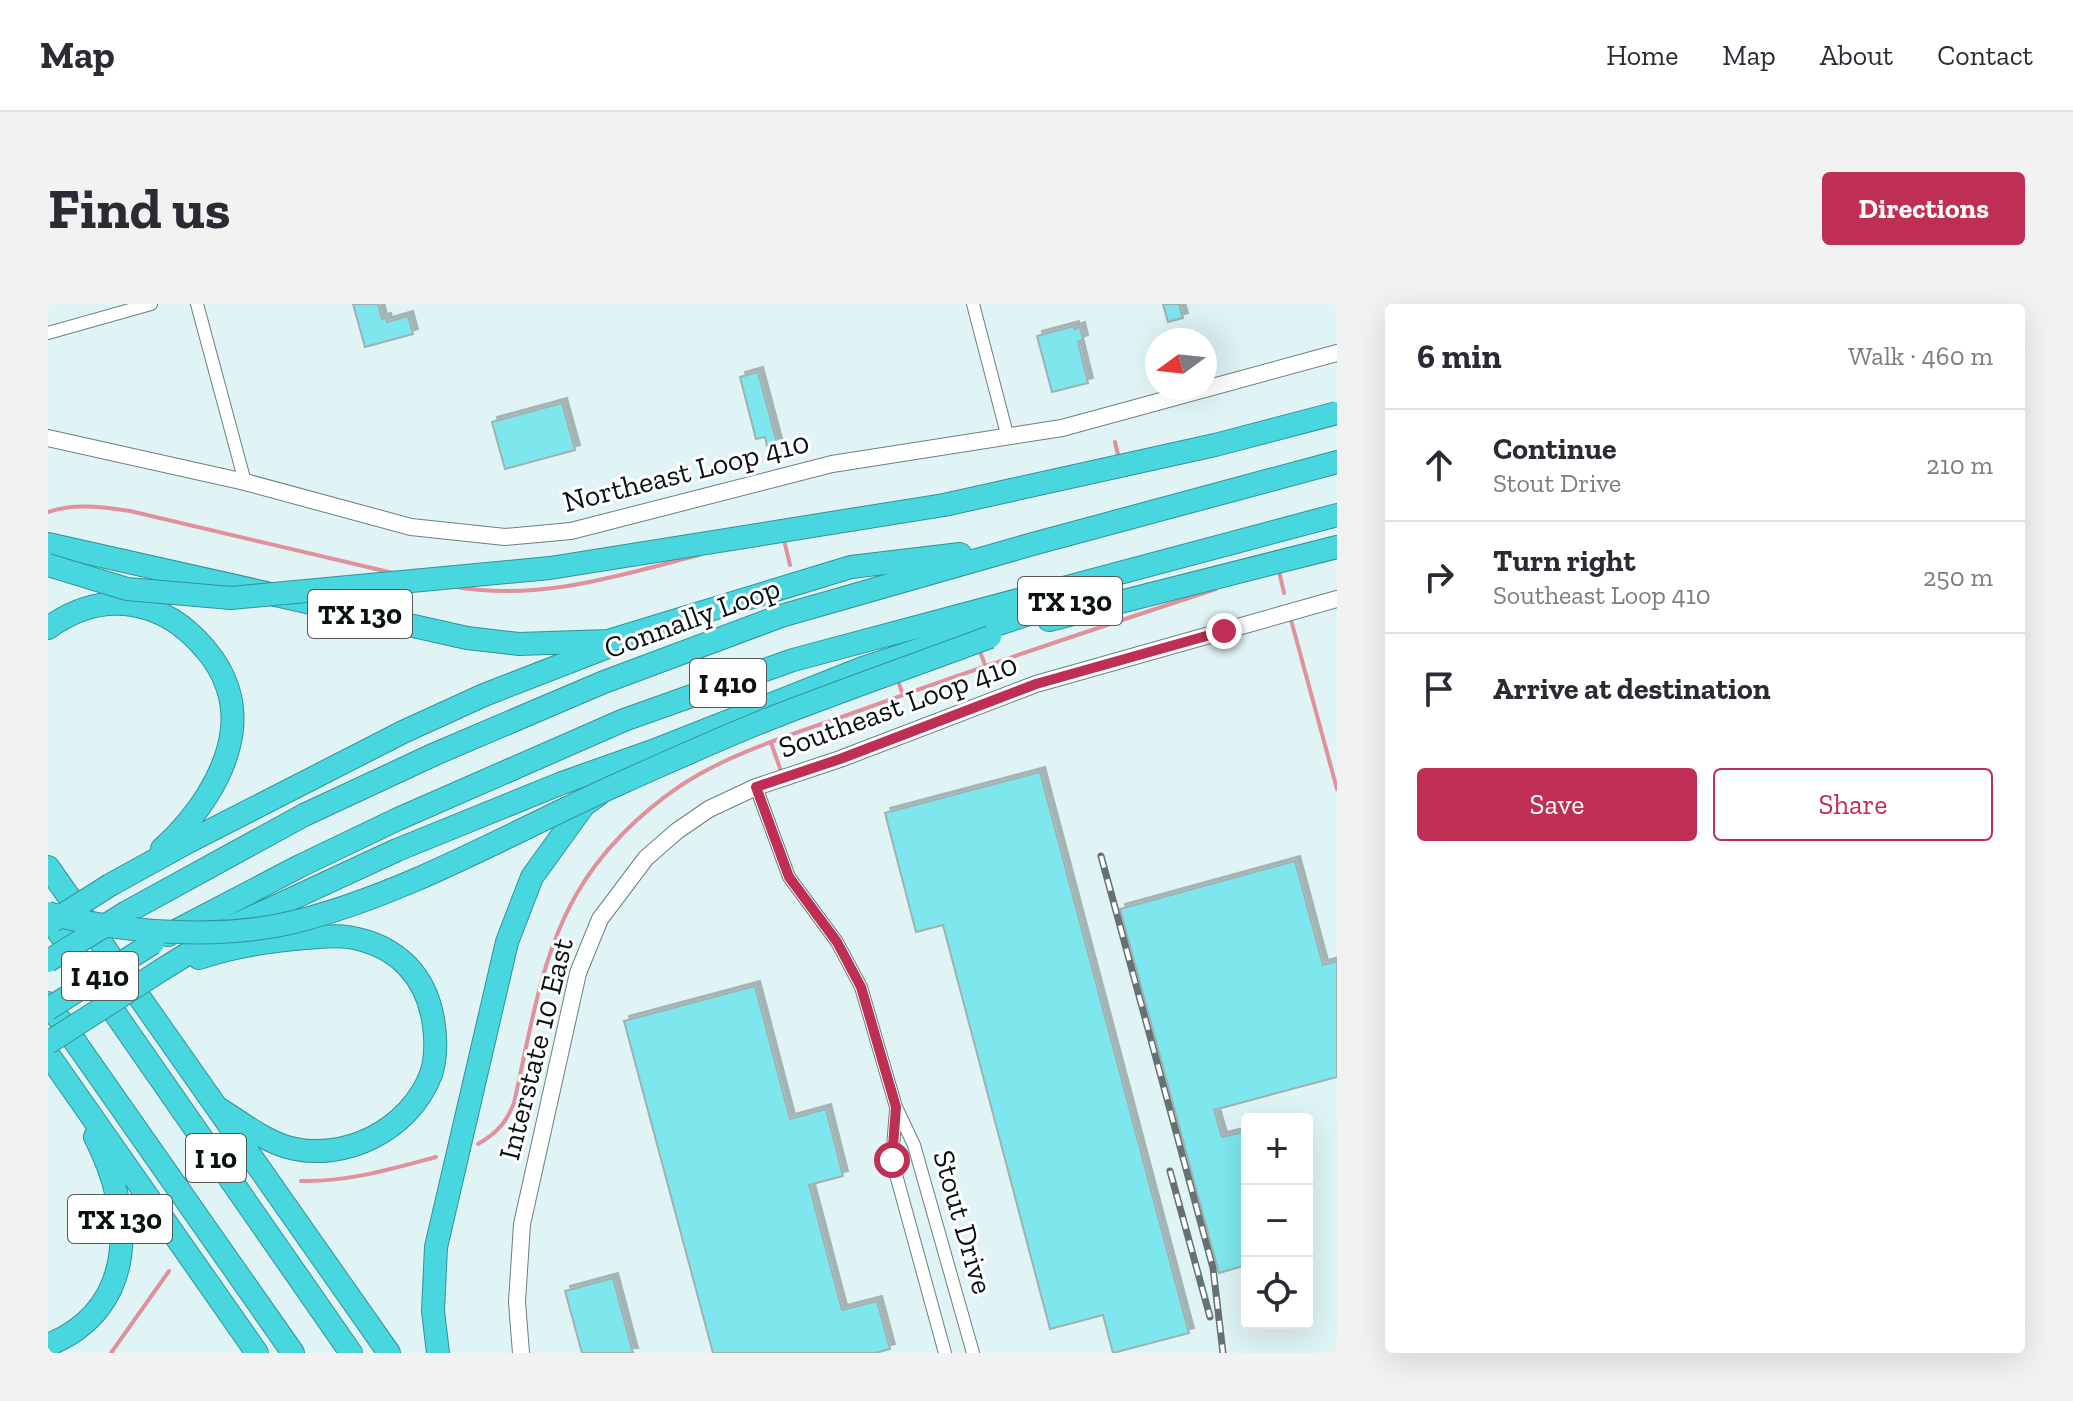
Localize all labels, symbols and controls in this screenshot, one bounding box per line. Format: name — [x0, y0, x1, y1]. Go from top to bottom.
text: Map — [40, 32, 115, 78]
text: Home — [1606, 39, 1678, 72]
text: Map — [1722, 39, 1776, 72]
text: About — [1820, 39, 1893, 72]
text: Contact — [1937, 39, 2033, 72]
button: Directions — [1822, 172, 2025, 245]
text: Find us — [48, 175, 231, 242]
north arrow — [1145, 328, 1217, 400]
text: 6 min — [1417, 336, 1502, 377]
text: Walk · 460 m — [1848, 340, 1993, 372]
street label: Northeast Loop 410 — [559, 424, 813, 520]
text: Continue — [1493, 431, 1617, 467]
icon: ahead — [1417, 443, 1461, 487]
text: 210 m — [1926, 449, 1993, 481]
text: Stout Drive — [1493, 467, 1621, 499]
text: Turn right — [1493, 543, 1635, 579]
icon: right — [1417, 555, 1461, 599]
text: 250 m — [1923, 561, 1993, 593]
street label: Connally Loop — [599, 570, 785, 666]
road number: TX 130 — [1018, 577, 1122, 625]
text: Southeast Loop 410 — [1493, 579, 1711, 611]
road number: TX 130 — [308, 590, 412, 638]
route end — [1206, 613, 1242, 649]
street label: Southeast Loop 410 — [774, 646, 1022, 766]
road number: I 410 — [690, 659, 766, 707]
icon: arrive — [1417, 667, 1461, 711]
text: Arrive at destination — [1493, 671, 1770, 707]
button: Save — [1417, 768, 1697, 841]
button: Share — [1713, 768, 1993, 841]
street label: Interstate 10 East — [491, 934, 581, 1164]
road number: I 410 — [62, 952, 138, 1000]
map controls — [1241, 1113, 1313, 1329]
button: + — [1241, 1113, 1313, 1185]
road number: I 10 — [186, 1134, 246, 1182]
route start — [874, 1142, 910, 1178]
street label: Stout Drive — [925, 1146, 1001, 1298]
button: − — [1241, 1185, 1313, 1257]
road number: TX 130 — [68, 1195, 172, 1243]
button: locate — [1241, 1257, 1313, 1329]

